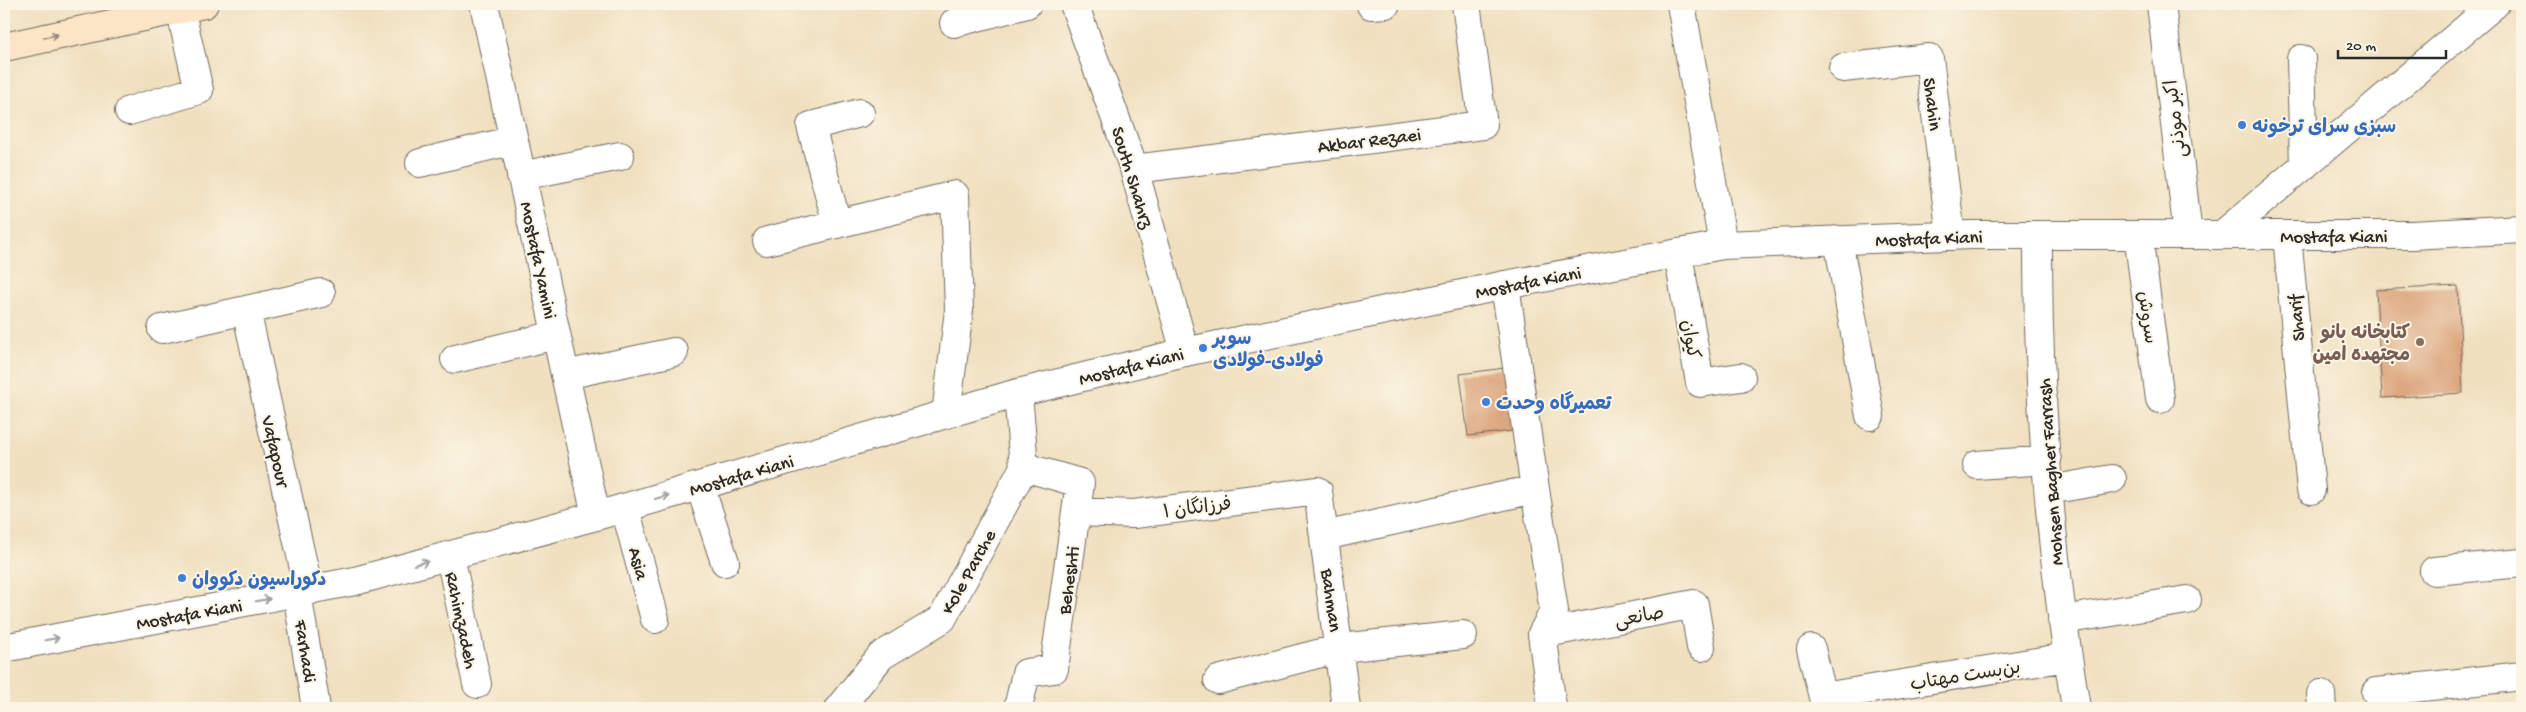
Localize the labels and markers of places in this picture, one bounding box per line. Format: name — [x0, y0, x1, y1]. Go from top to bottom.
place label: سبزی سرای ترخونه — [2252, 117, 2396, 140]
marker: سبزی سرای ترخونه — [2236, 119, 2248, 131]
place label: کتابخانه بانو مجتهده امین — [2312, 323, 2411, 368]
place label: سوپر فولادی-فولادی — [1211, 329, 1324, 374]
marker: کتابخانه بانو مجتهده امین — [2414, 336, 2426, 348]
marker: سوپر فولادی-فولادی — [1197, 342, 1209, 354]
place label: تعمیرگاه وحدت — [1496, 391, 1613, 417]
marker: تعمیرگاه وحدت — [1480, 396, 1492, 408]
place label: دکوراسیون دکووان — [192, 570, 326, 593]
marker: دکوراسیون دکووان — [176, 572, 188, 584]

